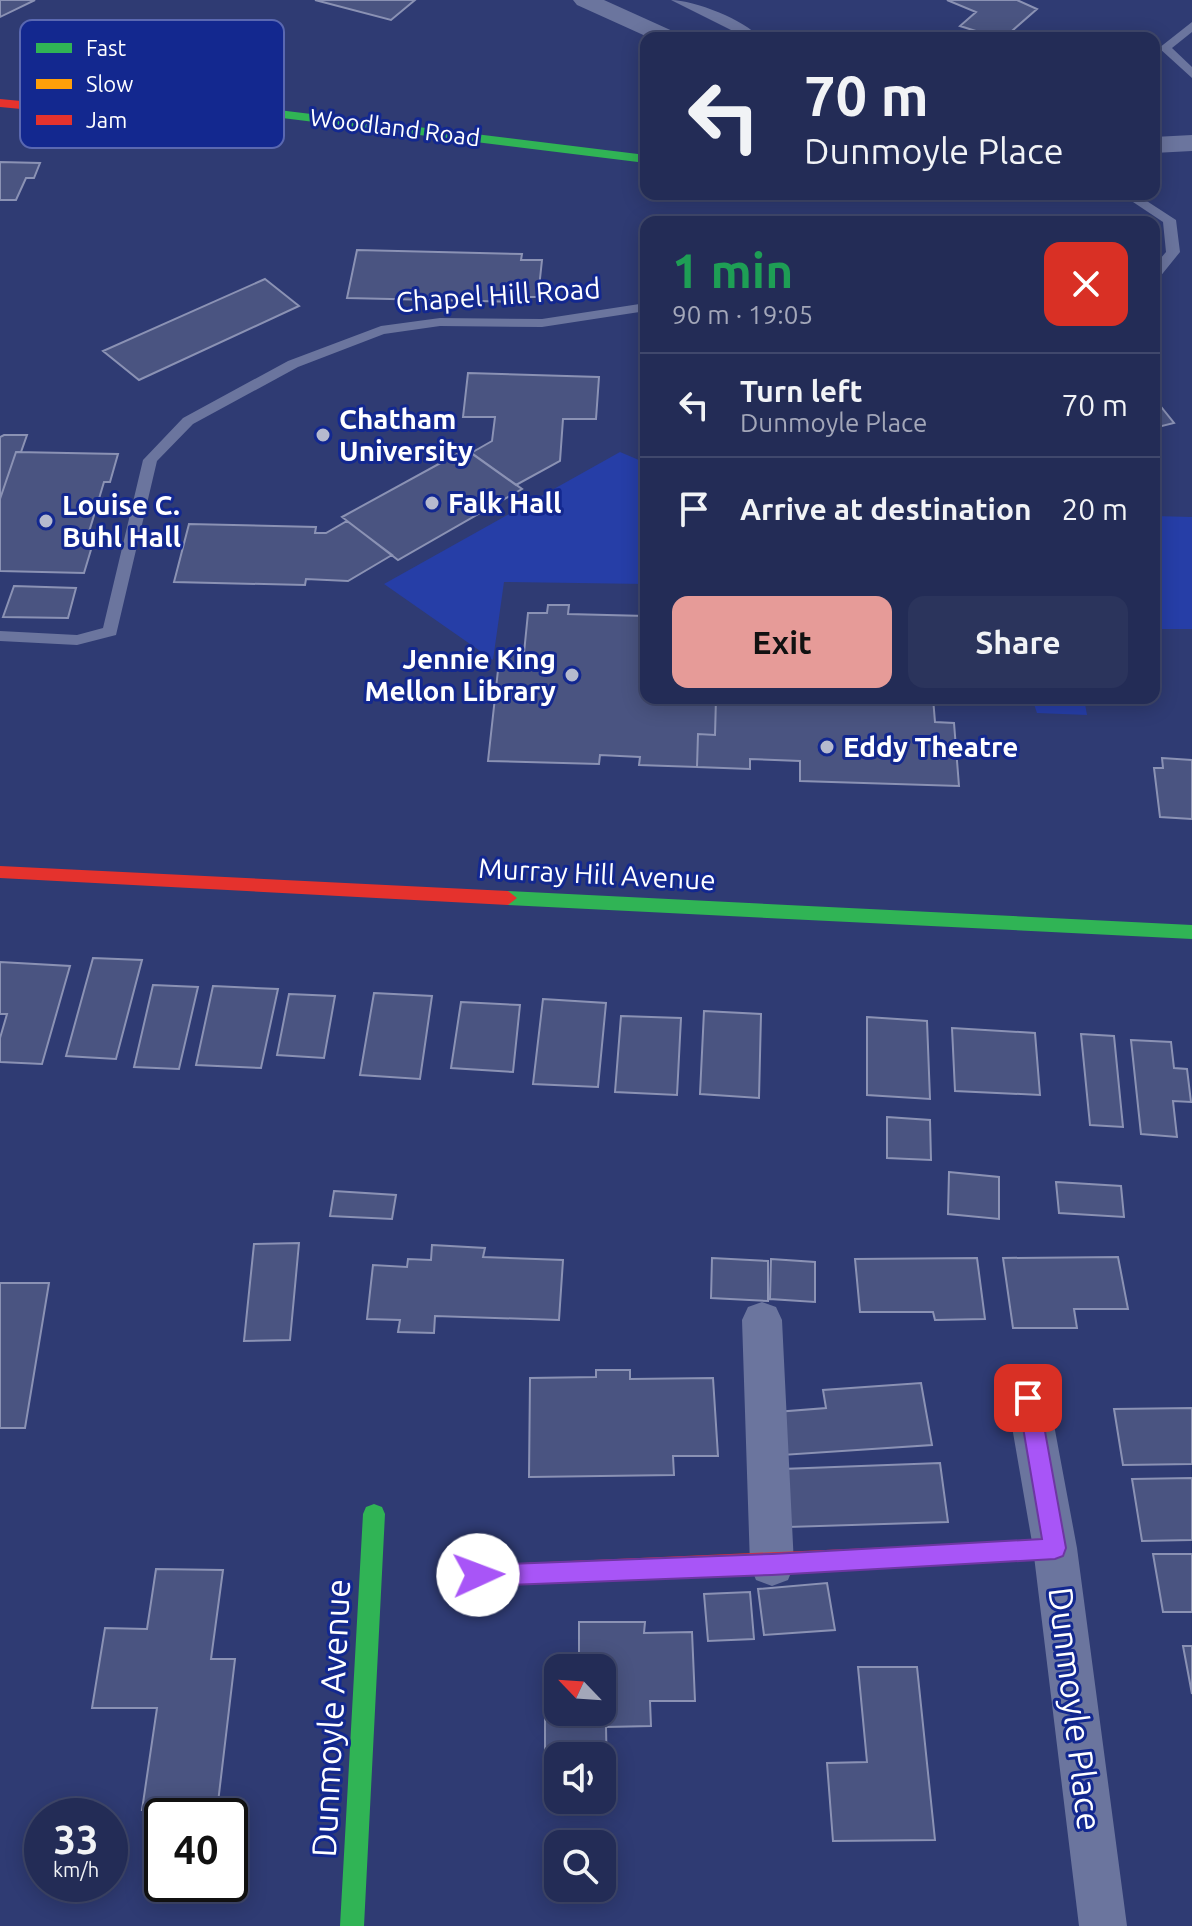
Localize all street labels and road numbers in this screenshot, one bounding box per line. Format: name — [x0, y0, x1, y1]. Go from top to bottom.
street label: Woodland Road — [308, 104, 482, 151]
street label: Chapel Hill Road — [395, 272, 601, 317]
street label: Murray Hill Avenue — [478, 852, 716, 895]
street label: Dunmoyle Avenue — [304, 1578, 356, 1858]
street label: Dunmoyle Place — [1042, 1585, 1110, 1833]

